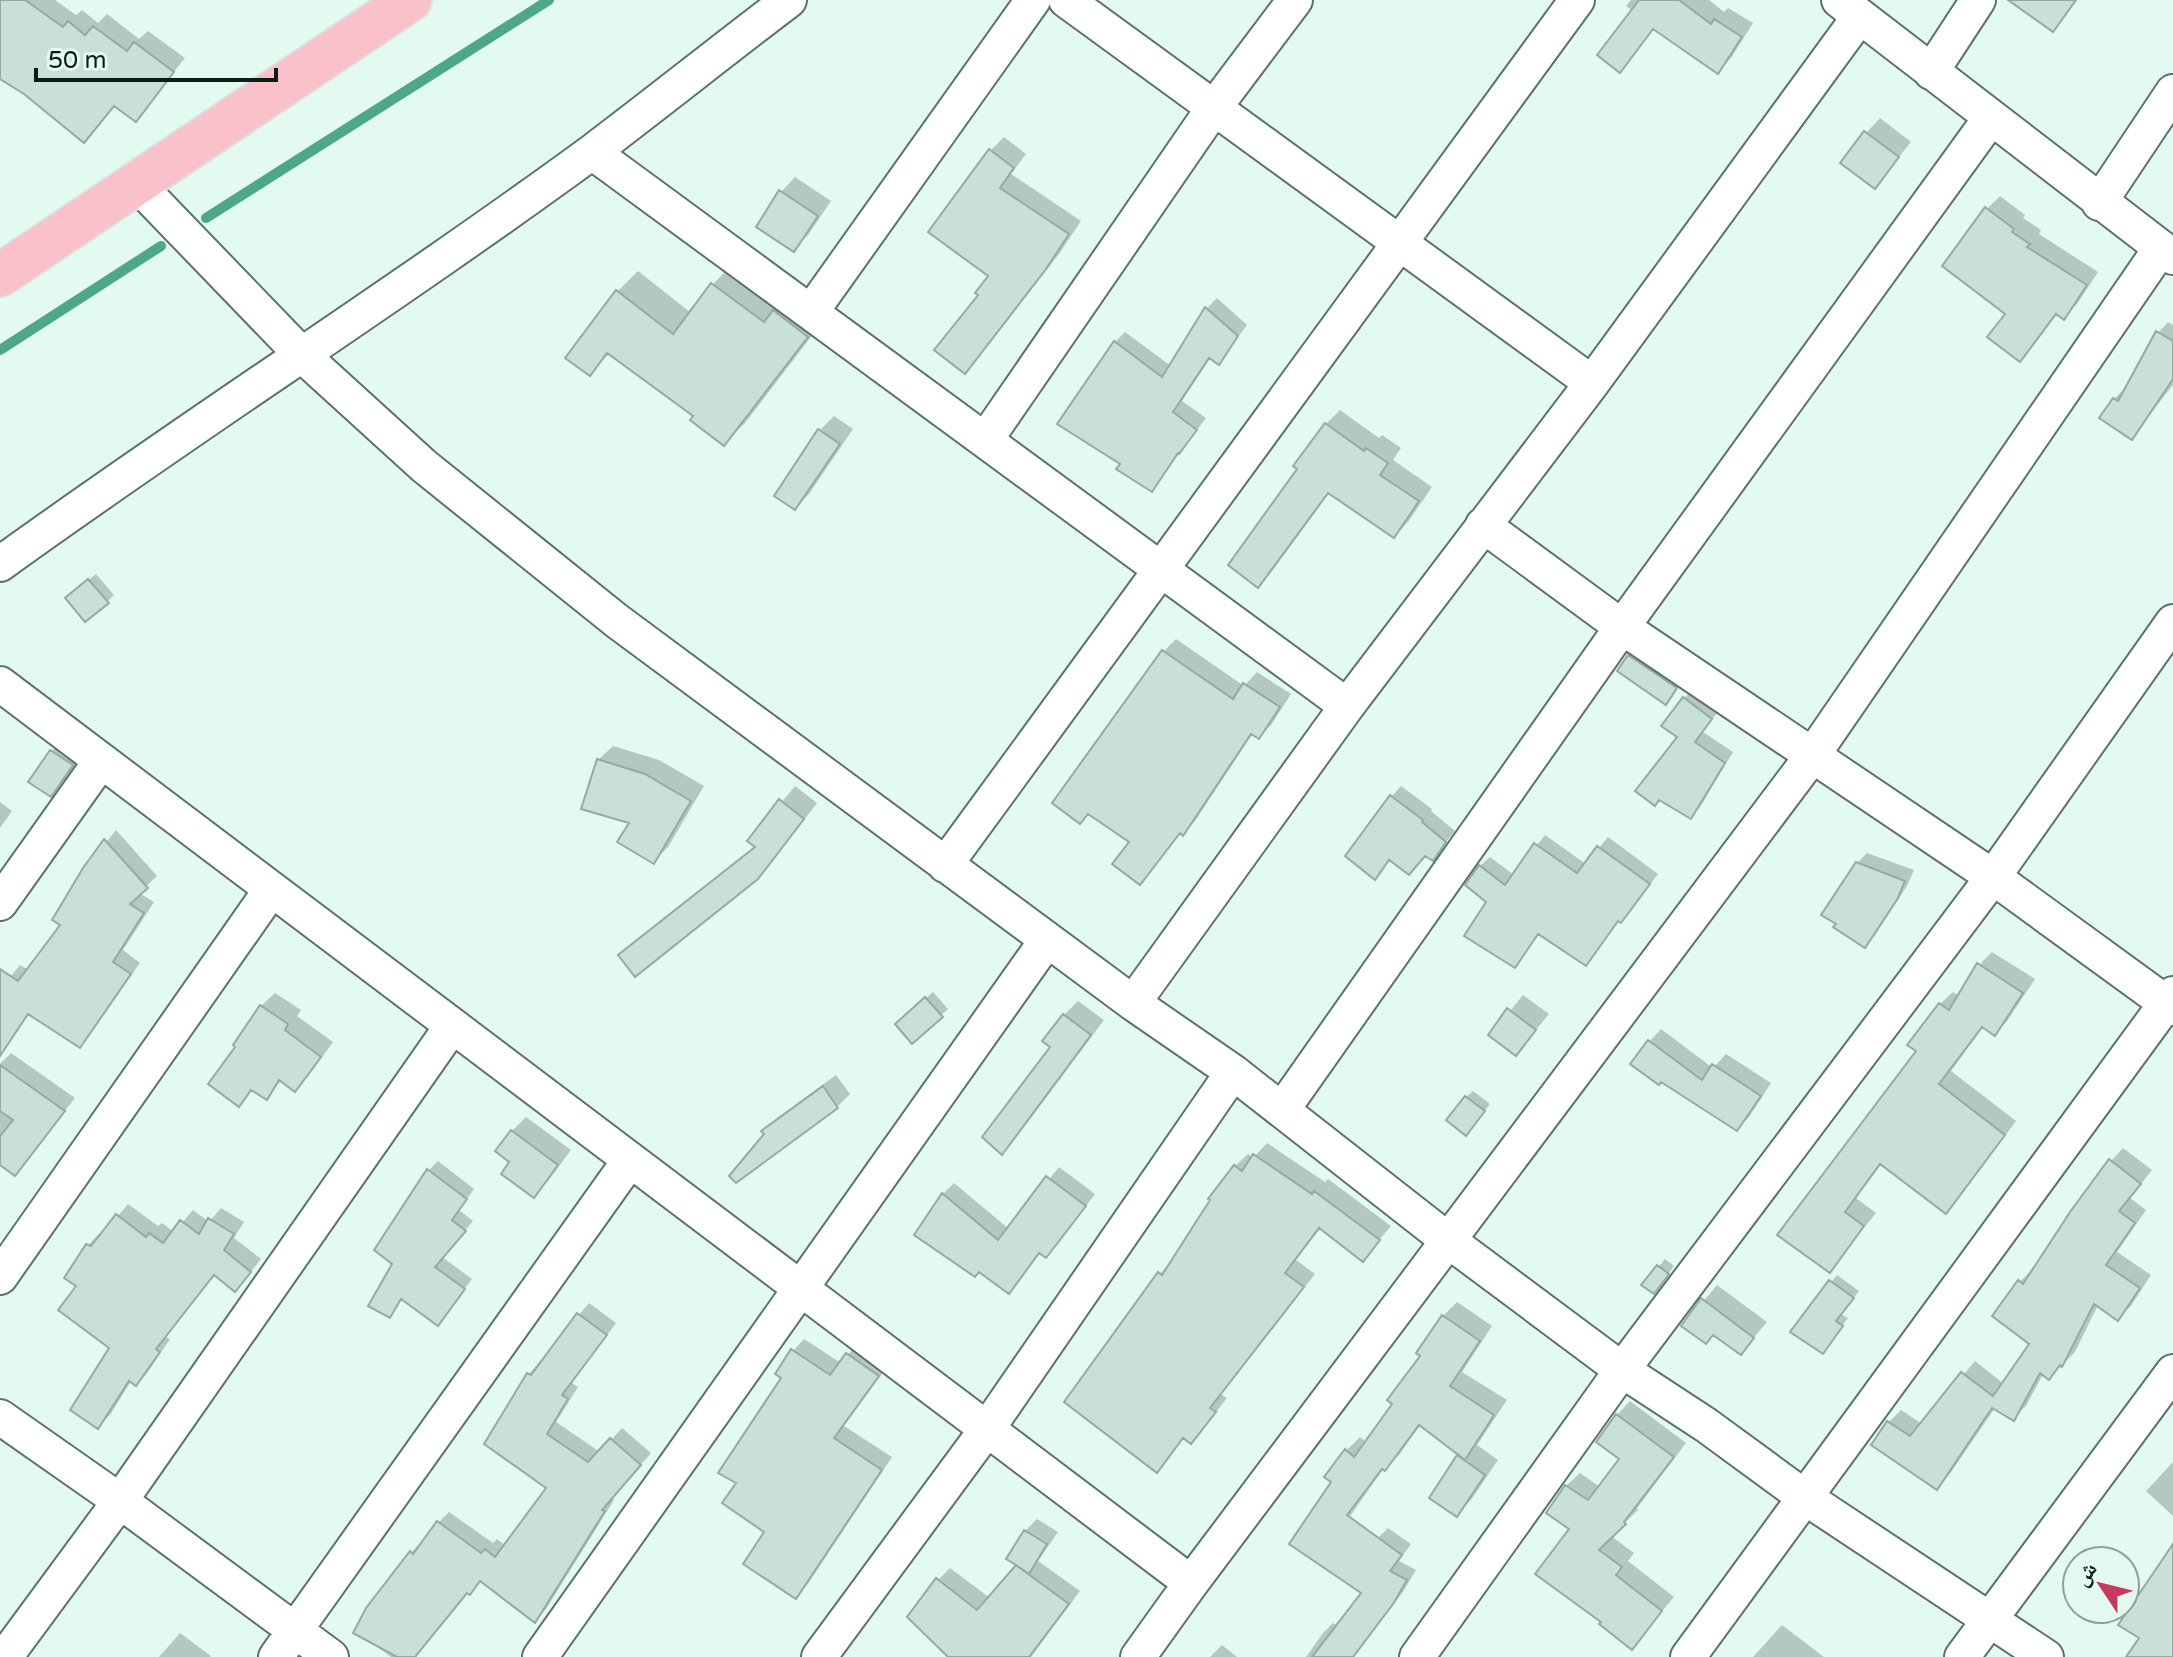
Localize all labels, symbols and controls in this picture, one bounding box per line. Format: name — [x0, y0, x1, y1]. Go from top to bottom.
scale bar — [36, 32, 276, 82]
text: 50 m — [48, 46, 106, 75]
north arrow — [2061, 1545, 2141, 1625]
text: ش — [2068, 1557, 2103, 1591]

